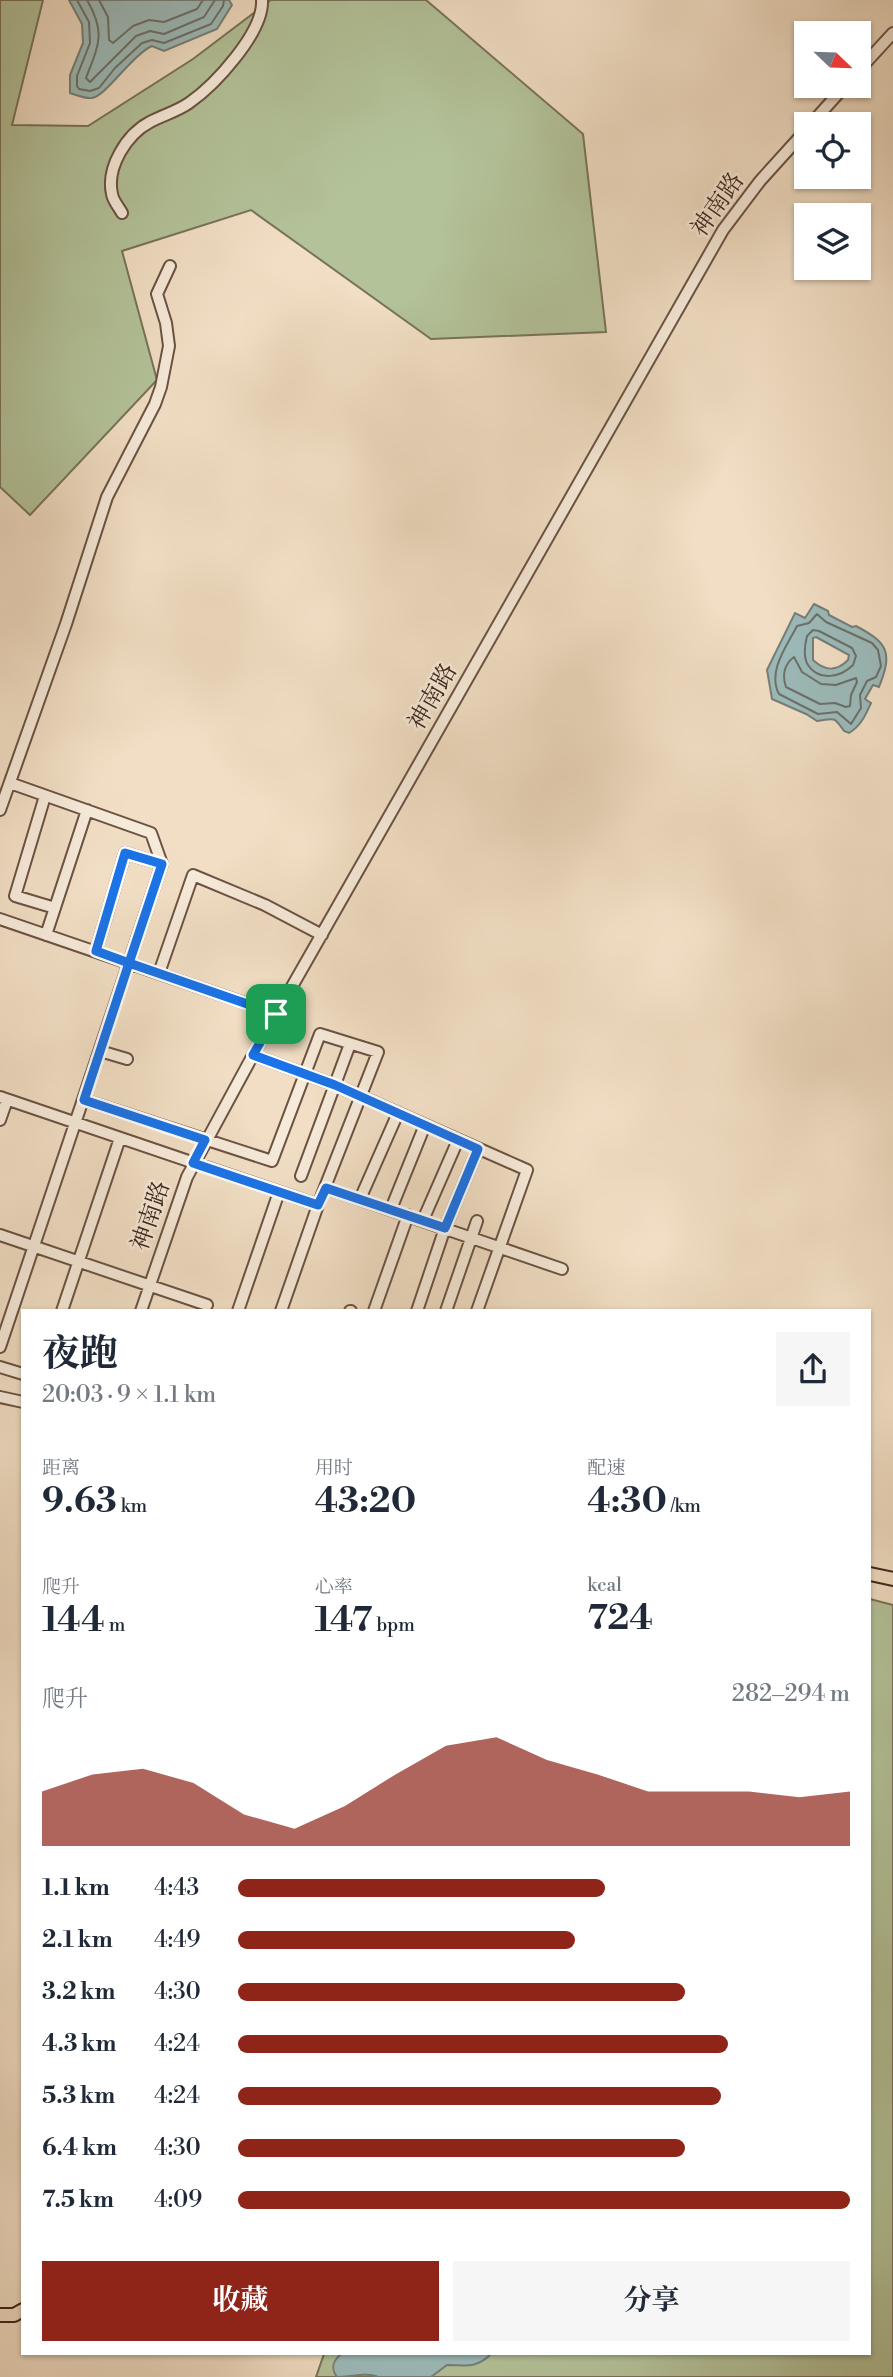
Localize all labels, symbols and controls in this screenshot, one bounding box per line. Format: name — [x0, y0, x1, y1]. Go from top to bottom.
north arrow — [794, 21, 872, 98]
map controls — [794, 21, 871, 280]
button: locate — [794, 112, 871, 189]
street label: 神南路 — [685, 167, 751, 243]
button: layers — [794, 203, 871, 280]
street label: 神南路 — [402, 658, 464, 736]
pin — [246, 984, 306, 1044]
icon: arrive — [257, 995, 295, 1033]
street label: 神南路 — [125, 1177, 177, 1255]
text: 夜跑 — [42, 1331, 118, 1378]
button: share — [776, 1332, 850, 1406]
text: 20:03 · 9 × 1.1 km — [42, 1381, 216, 1409]
text: 距离 — [42, 1456, 80, 1480]
text: 用时 — [315, 1456, 353, 1480]
text: 配速 — [587, 1456, 625, 1480]
text: 9.63 — [42, 1480, 117, 1523]
text: 43:20 — [315, 1480, 416, 1523]
text: 4:30 — [587, 1480, 667, 1523]
text: km — [117, 1494, 147, 1518]
text: /km — [667, 1494, 701, 1518]
text: kcal — [587, 1573, 622, 1597]
text: 爬升 — [42, 1575, 80, 1599]
text: 心率 — [315, 1575, 353, 1599]
text: 724 — [587, 1597, 653, 1640]
text: 144 — [42, 1599, 105, 1642]
text: 147 — [315, 1599, 372, 1642]
text: m — [105, 1613, 125, 1637]
text: bpm — [372, 1613, 415, 1637]
text: 282–294 m — [732, 1680, 850, 1708]
text: 爬升 — [42, 1685, 88, 1713]
text: 1.1 km — [42, 1874, 110, 1902]
text: 4:43 — [154, 1874, 199, 1902]
text: 2.1 km — [42, 1926, 113, 1954]
text: 4:49 — [154, 1926, 201, 1954]
text: 3.2 km — [42, 1978, 115, 2006]
text: 4:30 — [154, 1978, 201, 2006]
text: 4.3 km — [42, 2030, 116, 2058]
text: 4:24 — [154, 2030, 200, 2058]
text: 5.3 km — [42, 2082, 115, 2110]
text: 4:24 — [154, 2082, 200, 2110]
text: 6.4 km — [42, 2134, 117, 2162]
text: 4:30 — [154, 2134, 201, 2162]
text: 7.5 km — [42, 2186, 114, 2214]
text: 4:09 — [154, 2186, 202, 2214]
button: 收藏 — [42, 2261, 439, 2341]
button: 分享 — [453, 2261, 850, 2341]

